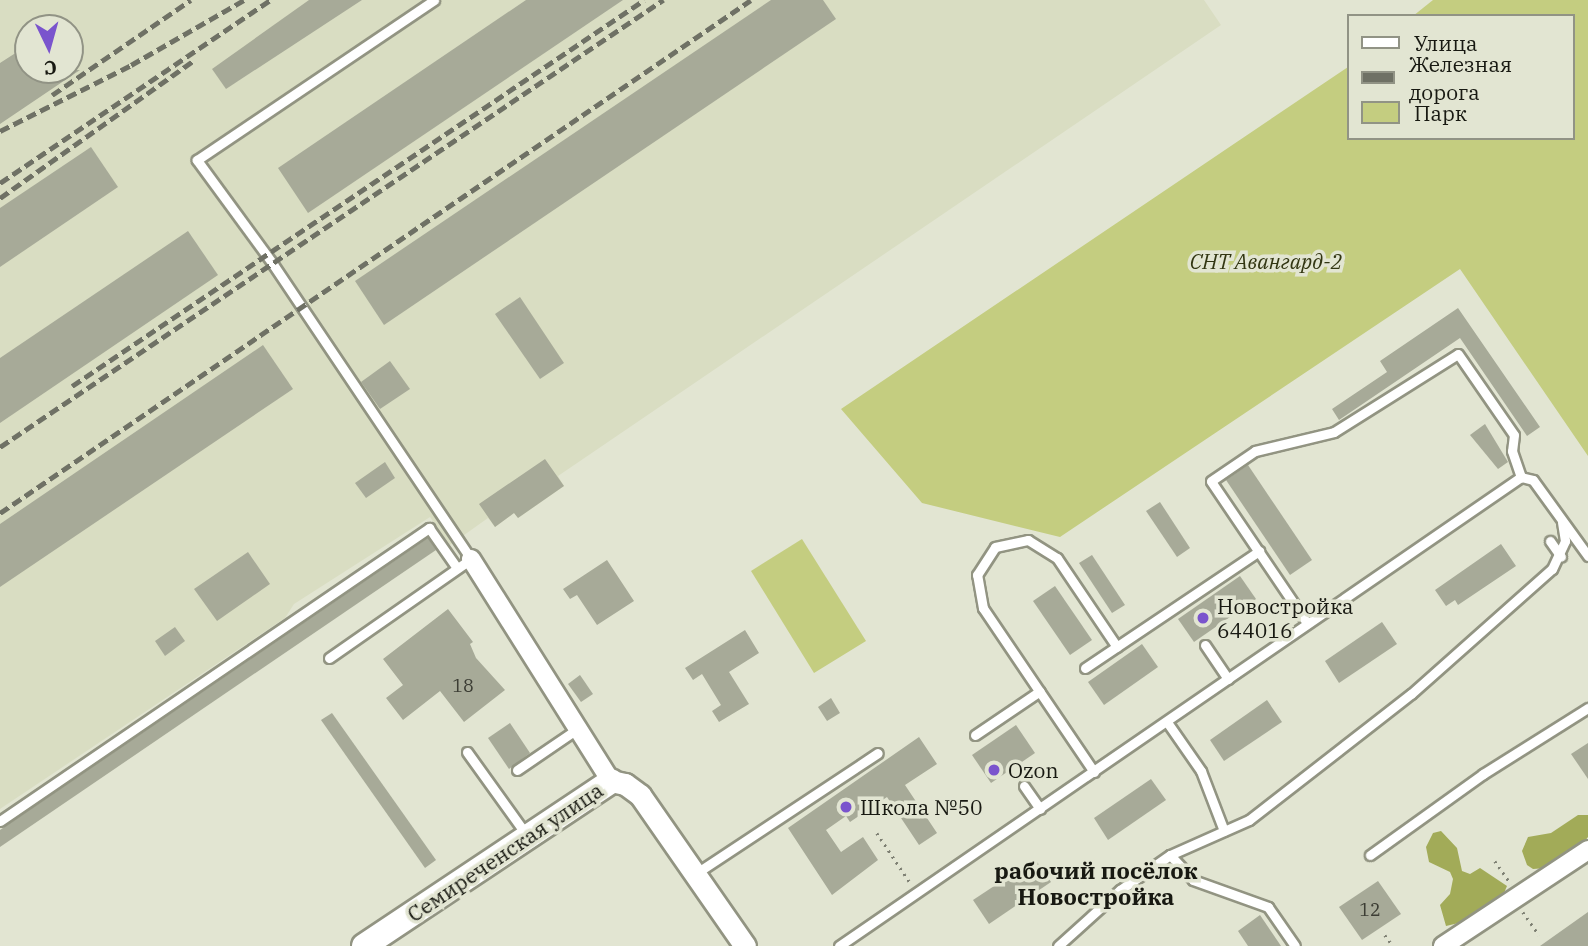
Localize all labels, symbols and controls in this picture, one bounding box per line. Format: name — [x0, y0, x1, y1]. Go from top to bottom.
north arrow — [14, 14, 84, 84]
legend — [1346, 14, 1574, 140]
text: Улица — [1414, 29, 1478, 57]
text: Железная дорога — [1409, 50, 1512, 106]
text: С — [43, 55, 58, 80]
text: Парк — [1414, 99, 1467, 127]
park label: СНТ Авангард-2 — [1190, 248, 1342, 274]
place label: Новостройка 644016 — [1217, 593, 1354, 643]
marker: Новостройка 644016 — [1195, 610, 1211, 626]
house number: 18 — [452, 675, 474, 697]
place label: Ozon — [1008, 757, 1059, 783]
marker: Ozon — [986, 762, 1002, 778]
street label: Семиреченская улица — [402, 777, 608, 927]
place label: Школа №50 — [860, 794, 983, 820]
marker: Школа №50 — [838, 799, 854, 815]
district label: рабочий посёлок Новостройка — [994, 856, 1198, 910]
house number: 12 — [1359, 899, 1381, 921]

